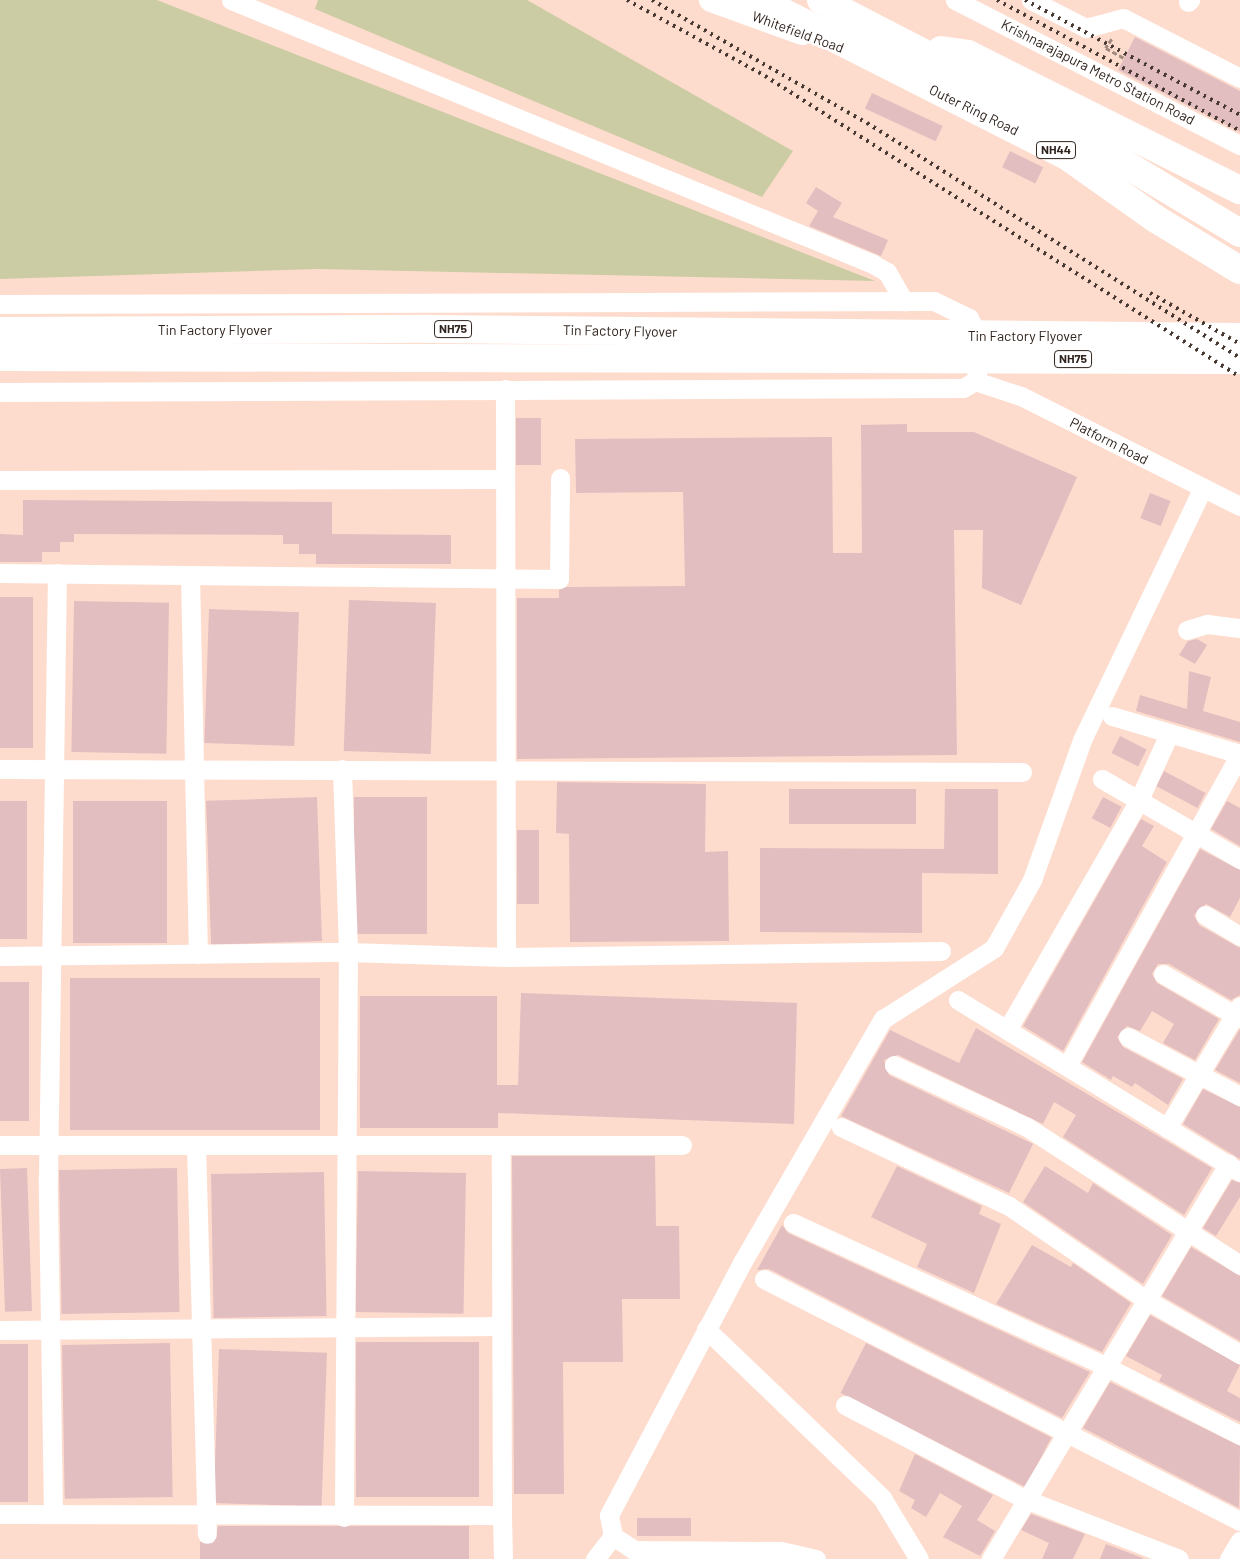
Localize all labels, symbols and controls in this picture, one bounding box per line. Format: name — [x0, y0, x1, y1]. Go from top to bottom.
street label: Whitefield Road — [750, 8, 846, 56]
street label: Krishnarajapura Metro Station Road — [998, 16, 1198, 128]
street label: Outer Ring Road — [927, 81, 1021, 139]
road number: NH44 — [1035, 140, 1077, 160]
road number: NH75 — [433, 320, 473, 338]
street label: Tin Factory Flyover — [158, 322, 272, 338]
street label: Tin Factory Flyover — [563, 322, 677, 340]
street label: Tin Factory Flyover — [968, 328, 1082, 344]
road number: NH75 — [1053, 349, 1093, 368]
street label: Platform Road — [1067, 414, 1151, 468]

